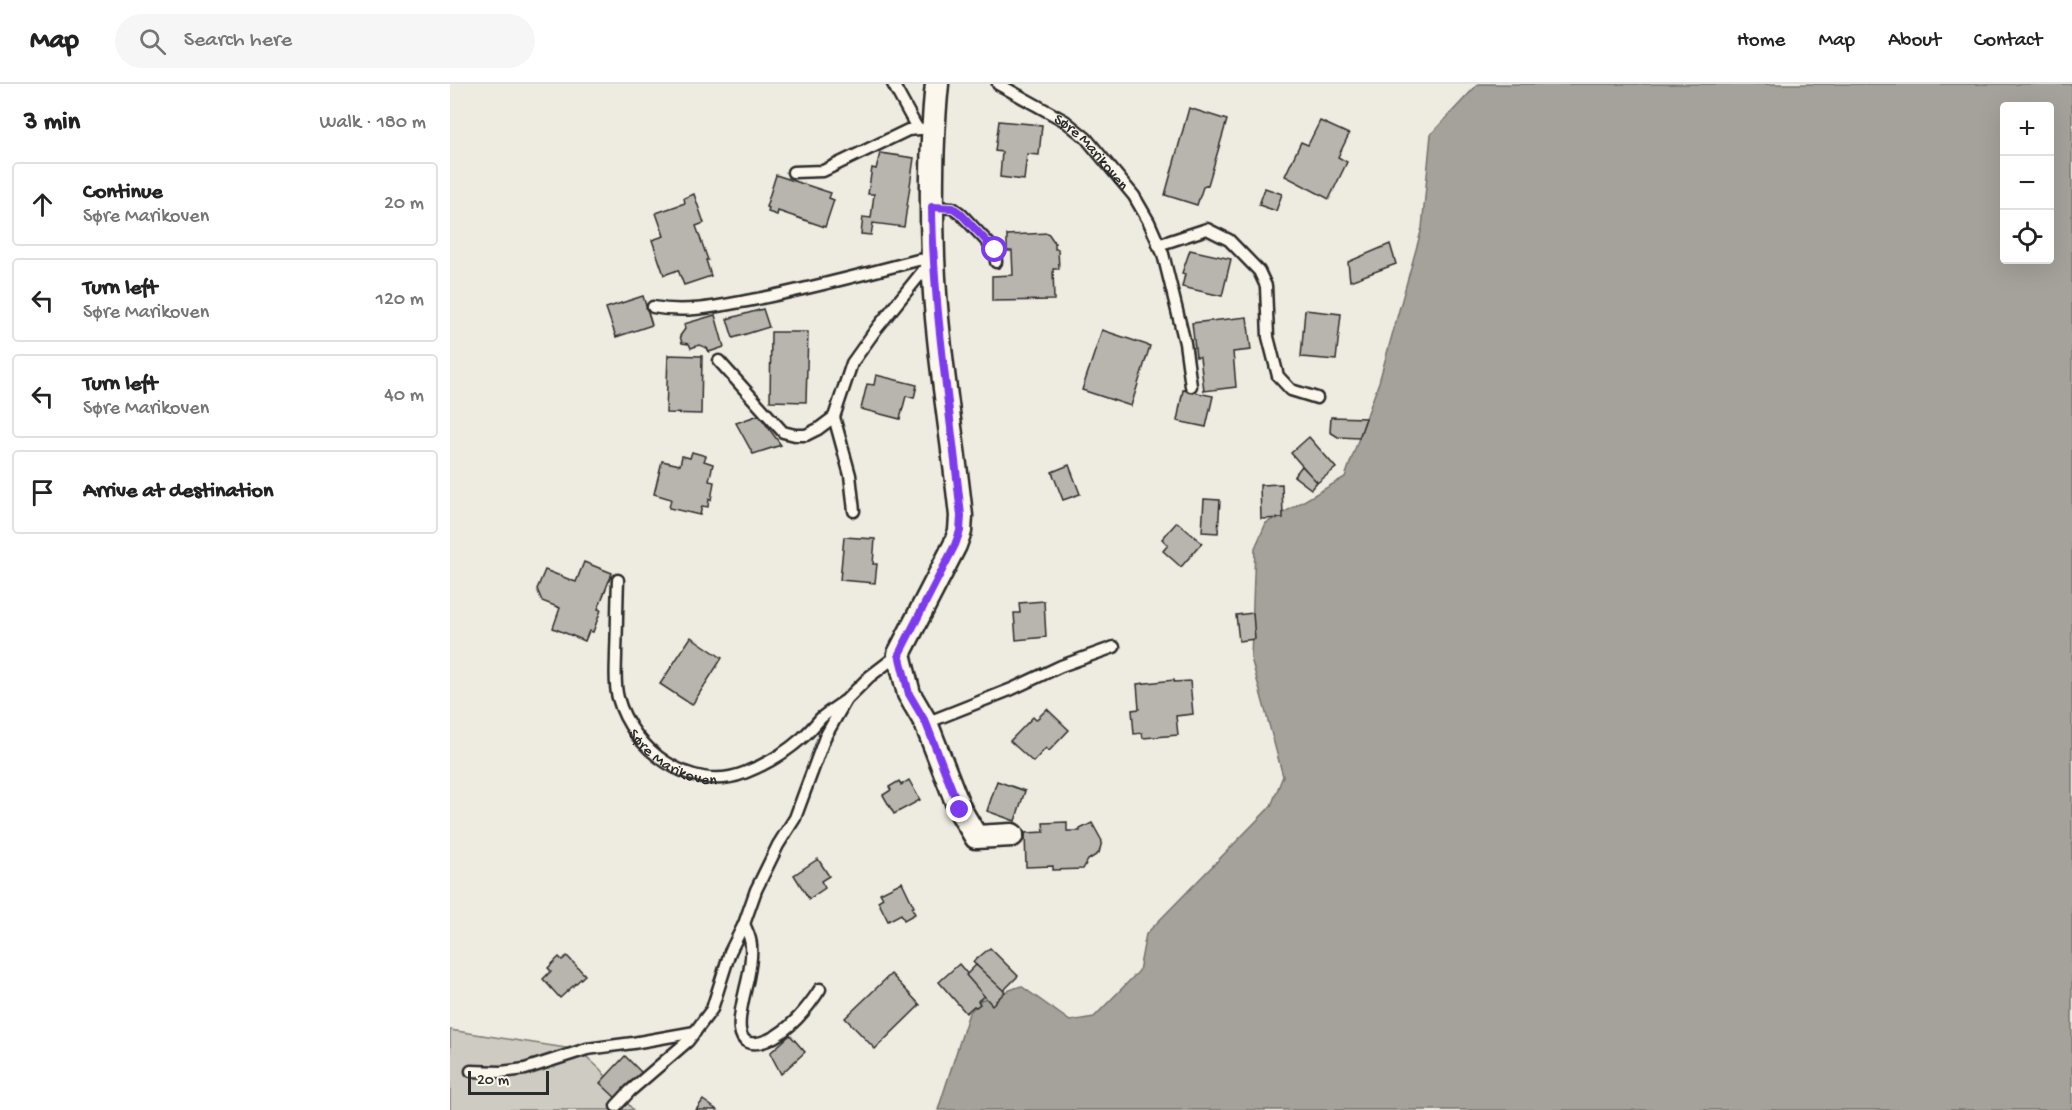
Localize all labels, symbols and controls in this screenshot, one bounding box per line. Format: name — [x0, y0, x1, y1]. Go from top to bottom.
search box — [115, 14, 535, 68]
text: Map — [30, 25, 79, 58]
icon: search — [136, 25, 169, 58]
text: Search here — [184, 28, 292, 54]
text: Home — [1737, 29, 1785, 54]
text: Map — [1818, 29, 1855, 54]
text: About — [1888, 29, 1941, 54]
text: Contact — [1974, 29, 2042, 54]
map controls — [2000, 102, 2054, 264]
button: + — [2000, 102, 2054, 156]
text: 3 min — [24, 108, 80, 139]
street label: Søre Marikoven — [1050, 111, 1132, 196]
text: Walk · 180 m — [319, 112, 426, 135]
button: − — [2000, 156, 2054, 210]
text: Continue — [83, 180, 163, 206]
icon: ahead — [26, 188, 59, 221]
text: 20 m — [384, 193, 424, 216]
text: Søre Marikoven — [83, 206, 209, 229]
button: locate — [2000, 210, 2054, 264]
route start — [981, 236, 1007, 262]
text: Turn left — [83, 276, 157, 302]
icon: left — [26, 284, 59, 317]
text: 120 m — [376, 289, 424, 312]
text: Søre Marikoven — [83, 302, 209, 325]
text: Turn left — [83, 372, 157, 398]
icon: left — [26, 380, 59, 413]
text: 40 m — [384, 385, 424, 408]
text: Søre Marikoven — [83, 398, 209, 421]
icon: arrive — [26, 476, 59, 509]
text: Arrive at destination — [83, 479, 273, 505]
street label: Søre Marikoven — [622, 726, 718, 791]
route end — [946, 796, 972, 822]
scale bar — [468, 1068, 549, 1096]
text: 20 m — [477, 1072, 509, 1091]

